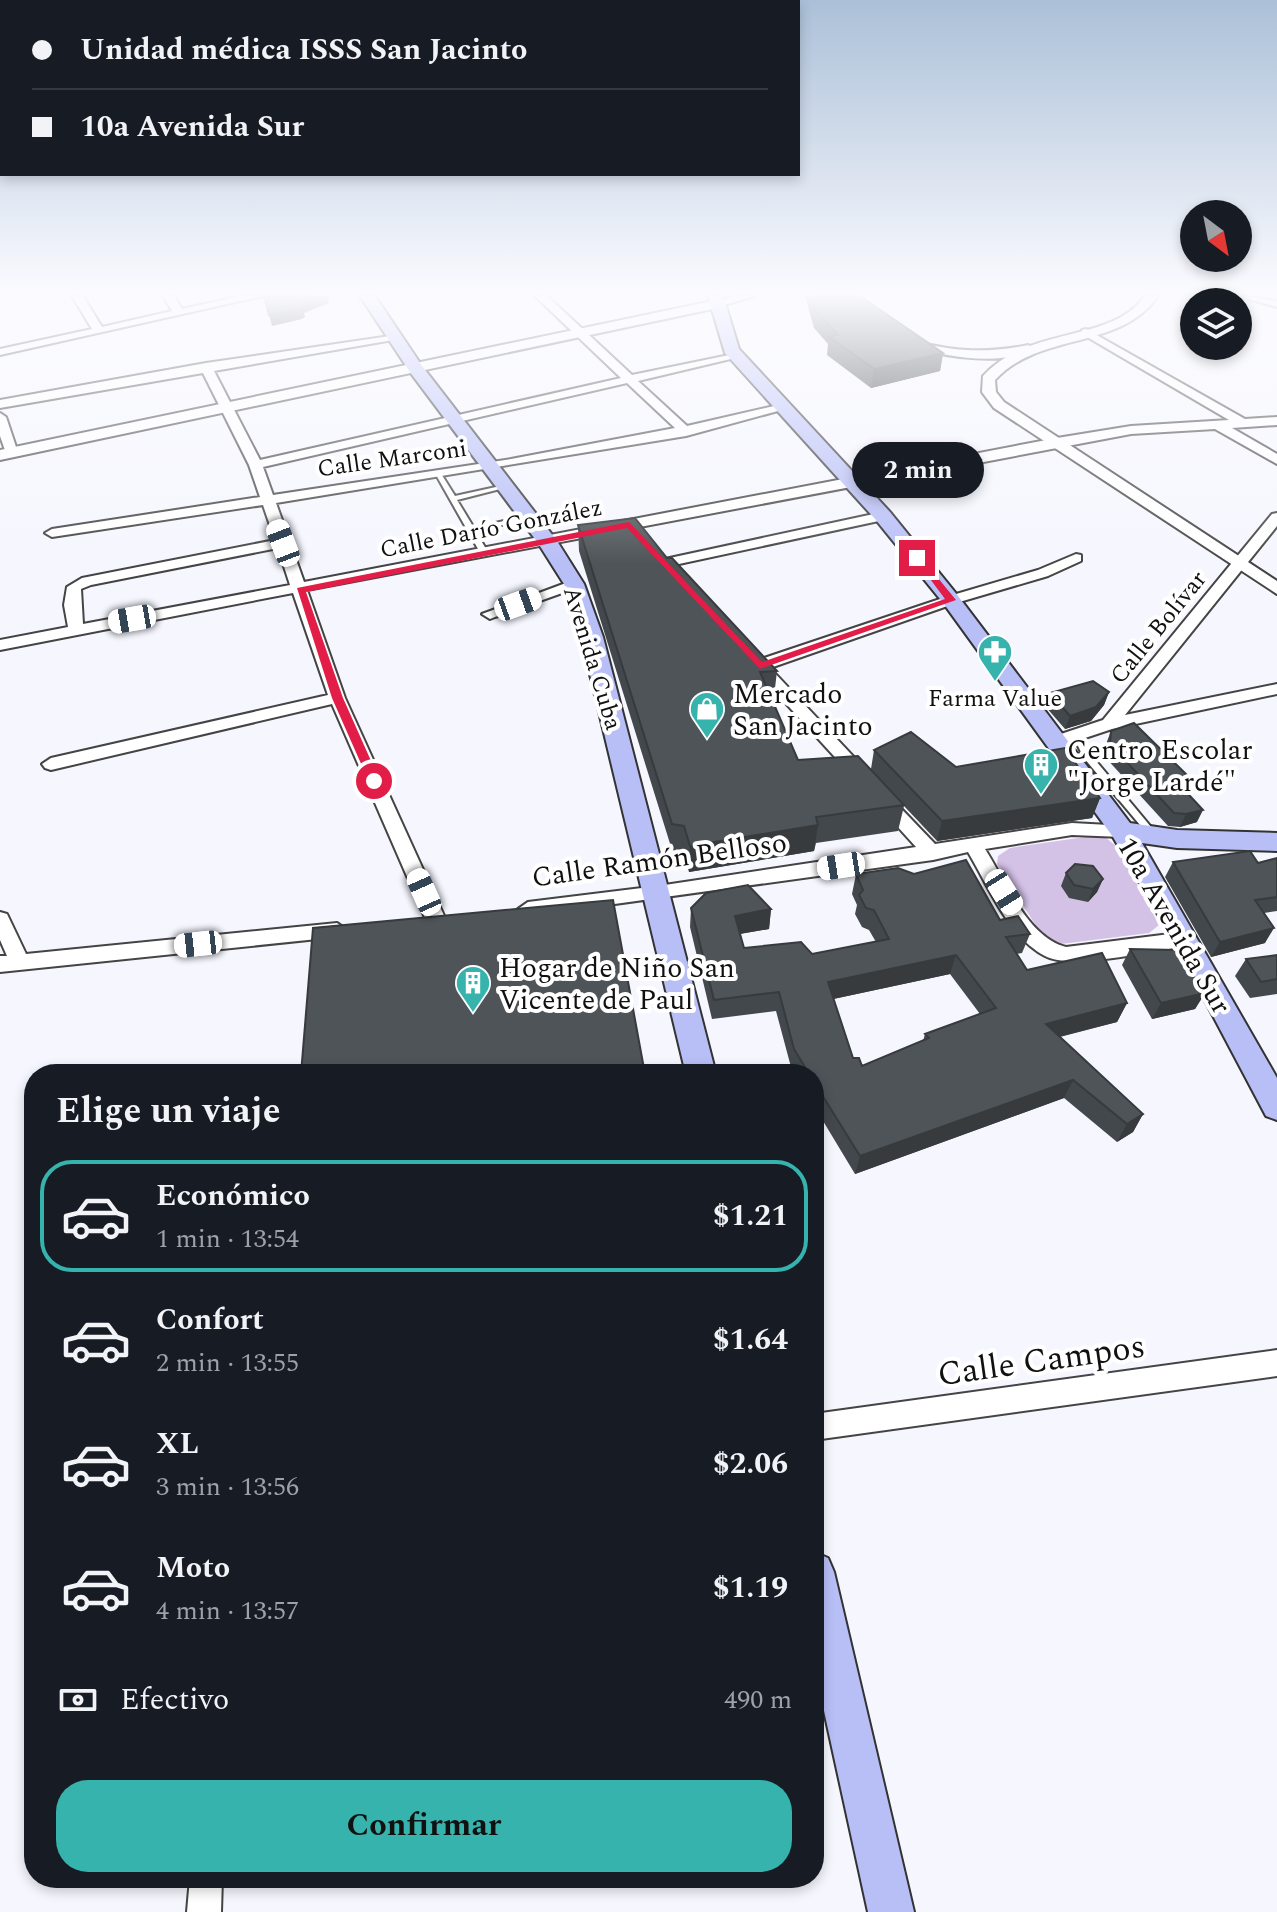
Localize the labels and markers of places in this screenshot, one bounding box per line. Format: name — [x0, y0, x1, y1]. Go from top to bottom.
pharmacy icon: Farma Value — [976, 633, 1014, 683]
place label: Mercado San Jacinto — [733, 673, 873, 748]
place label: Farma Value — [928, 681, 1062, 717]
shop icon: Mercado San Jacinto — [688, 690, 726, 740]
place label: Centro Escolar "Jorge Lardé" — [1067, 729, 1253, 804]
building icon: Centro Escolar "Jorge Lardé" — [1022, 746, 1060, 796]
place label: Hogar de Niño San Vicente de Paul — [499, 947, 735, 1022]
building icon: Hogar de Niño San Vicente de Paul — [454, 964, 492, 1014]

